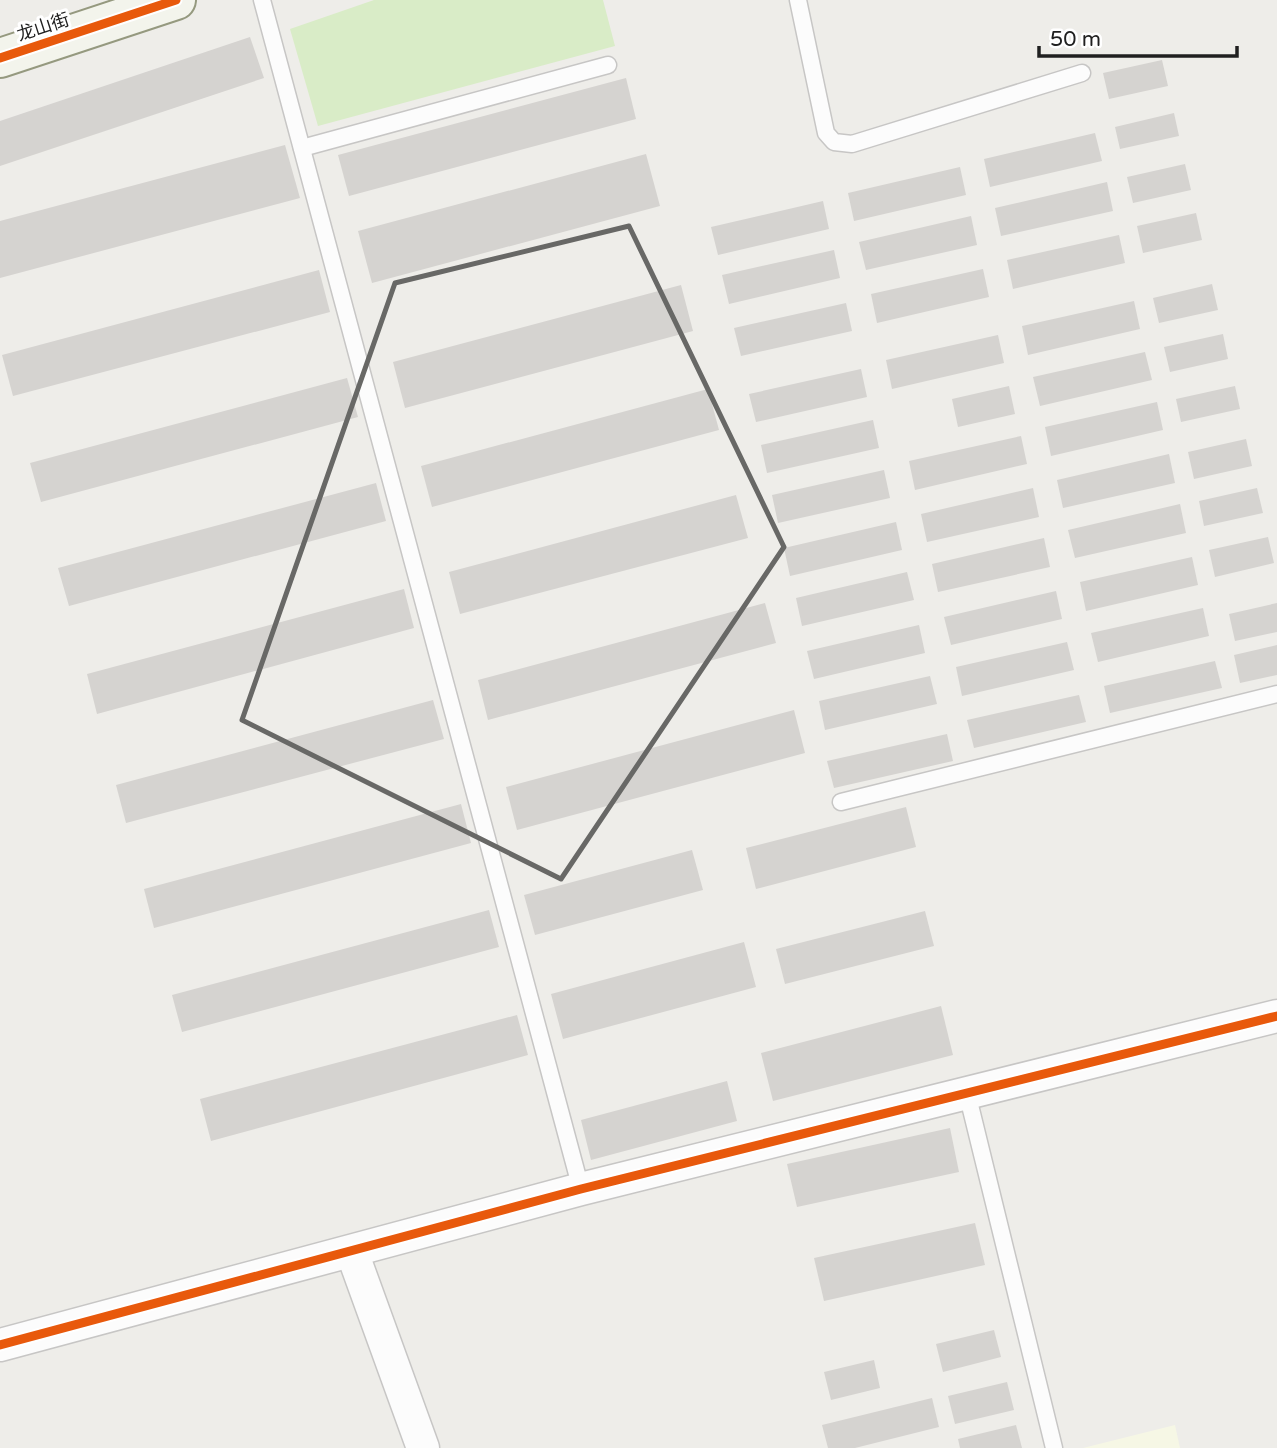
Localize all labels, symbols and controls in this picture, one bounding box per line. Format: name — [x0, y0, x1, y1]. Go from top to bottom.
street label: 龙山街 — [14, 8, 72, 46]
scale bar — [1039, 14, 1237, 58]
text: 50 m — [1050, 27, 1101, 52]

